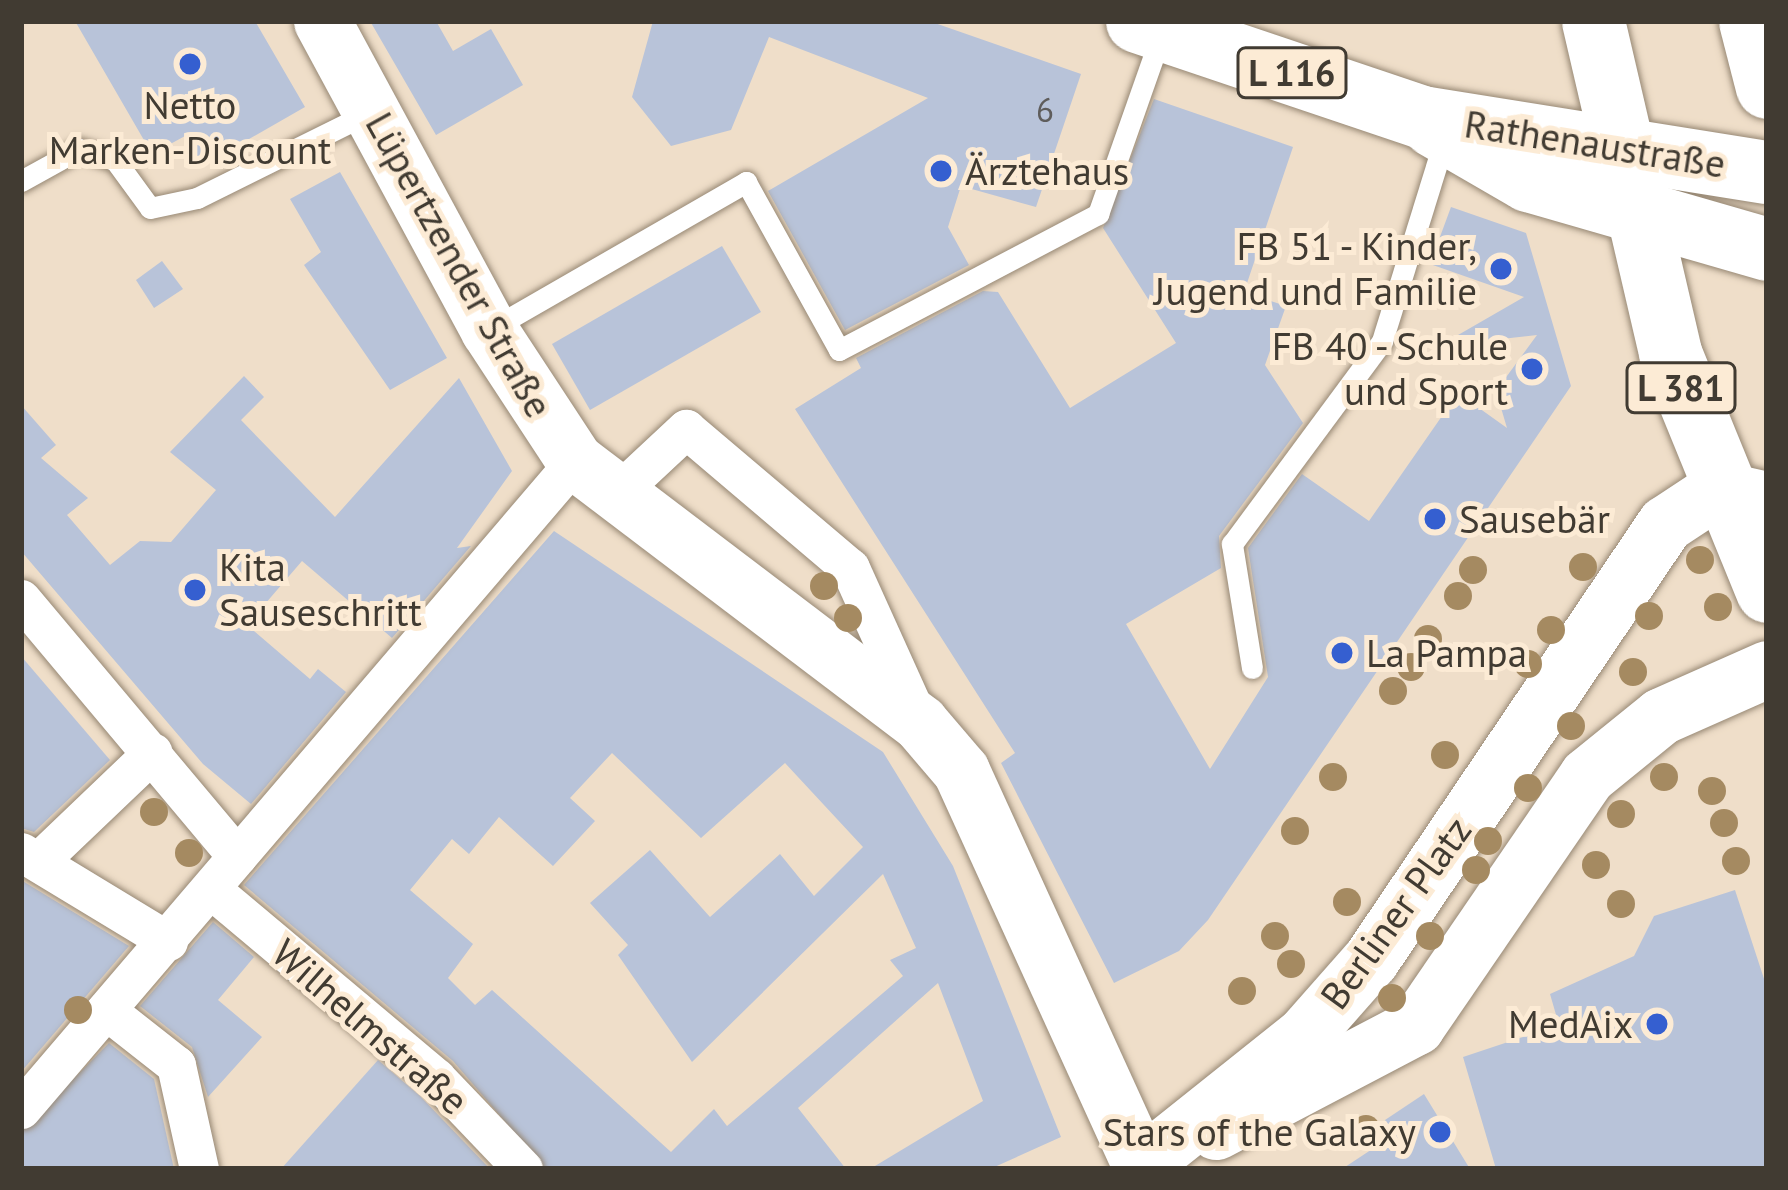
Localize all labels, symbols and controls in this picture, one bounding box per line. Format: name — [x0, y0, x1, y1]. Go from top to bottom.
road number: L 116 — [1235, 43, 1349, 103]
marker: Netto Marken-Discount — [177, 51, 203, 77]
place label: Netto Marken-Discount — [49, 83, 331, 174]
house number: 6 — [1036, 90, 1054, 130]
street label: Rathenaustraße — [1461, 100, 1729, 188]
street label: Lüpertzender Straße — [356, 104, 562, 426]
place label: Ärztehaus — [965, 148, 1129, 194]
marker: Ärztehaus — [928, 158, 954, 184]
place label: FB 51 - Kinder, Jugend und Familie — [1154, 224, 1477, 315]
marker: FB 51 - Kinder, Jugend und Familie — [1488, 256, 1514, 282]
place label: FB 40 - Schule und Sport — [1265, 324, 1508, 415]
marker: FB 40 - Schule und Sport — [1519, 356, 1545, 382]
road number: L 381 — [1624, 358, 1738, 418]
place label: Sausebär — [1459, 496, 1610, 542]
marker: Sausebär — [1422, 506, 1448, 532]
place label: Kita Sauseschritt — [219, 545, 422, 636]
marker: Kita Sauseschritt — [182, 577, 208, 603]
place label: La Pampa — [1366, 630, 1527, 676]
marker: La Pampa — [1329, 640, 1355, 666]
street label: Berliner Platz — [1311, 808, 1481, 1018]
street label: Wilhelmstraße — [263, 929, 477, 1125]
place label: MedAix — [1508, 1001, 1633, 1047]
marker: MedAix — [1644, 1011, 1670, 1037]
place label: Stars of the Galaxy — [1103, 1109, 1416, 1155]
marker: Stars of the Galaxy — [1427, 1119, 1453, 1145]

